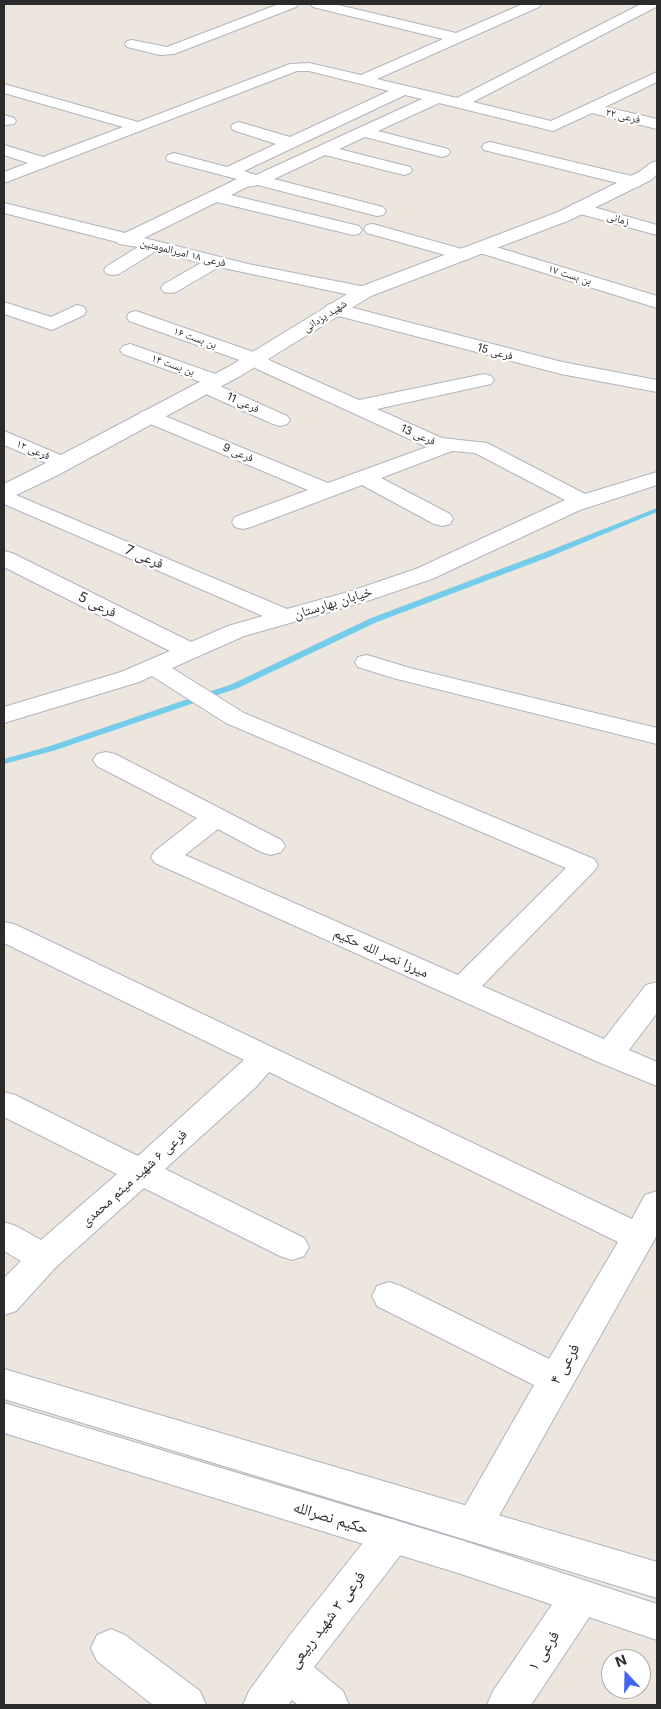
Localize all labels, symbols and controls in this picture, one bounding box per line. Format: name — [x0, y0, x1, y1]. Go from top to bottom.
street label: فرعی ۲۲ — [604, 106, 642, 126]
street label: زمانی — [605, 210, 631, 228]
street label: فرعی ۱۸ امیرالمومنین — [139, 236, 227, 270]
street label: بن بست ۱۷ — [547, 262, 593, 288]
street label: شهید یزدانی — [301, 297, 349, 335]
street label: بن بست ۱۶ — [172, 324, 218, 352]
street label: فرعی 15 — [476, 341, 514, 363]
street label: بن بست ۱۴ — [150, 351, 196, 379]
street label: فرعی 11 — [225, 390, 261, 416]
street label: فرعی 13 — [399, 422, 437, 448]
street label: فرعی ۱۲ — [14, 437, 52, 463]
street label: فرعی 9 — [221, 441, 255, 465]
street label: فرعی 7 — [122, 541, 166, 573]
street label: خیابان بهارستان — [292, 583, 374, 623]
street label: فرعی 5 — [75, 589, 119, 621]
street label: میرزا نصر الله حکیم — [331, 925, 431, 981]
street label: فرعی ۶ شهید میثم محمدی — [77, 1126, 191, 1230]
street label: فرعی ۴ — [546, 1340, 584, 1388]
street label: حکیم نصرالله — [291, 1497, 371, 1539]
street label: فرعی ۳ شهید ربیعی — [284, 1568, 370, 1672]
street label: فرعی ۱ — [524, 1627, 564, 1675]
north arrow — [601, 1649, 651, 1699]
text: N — [613, 1651, 629, 1670]

